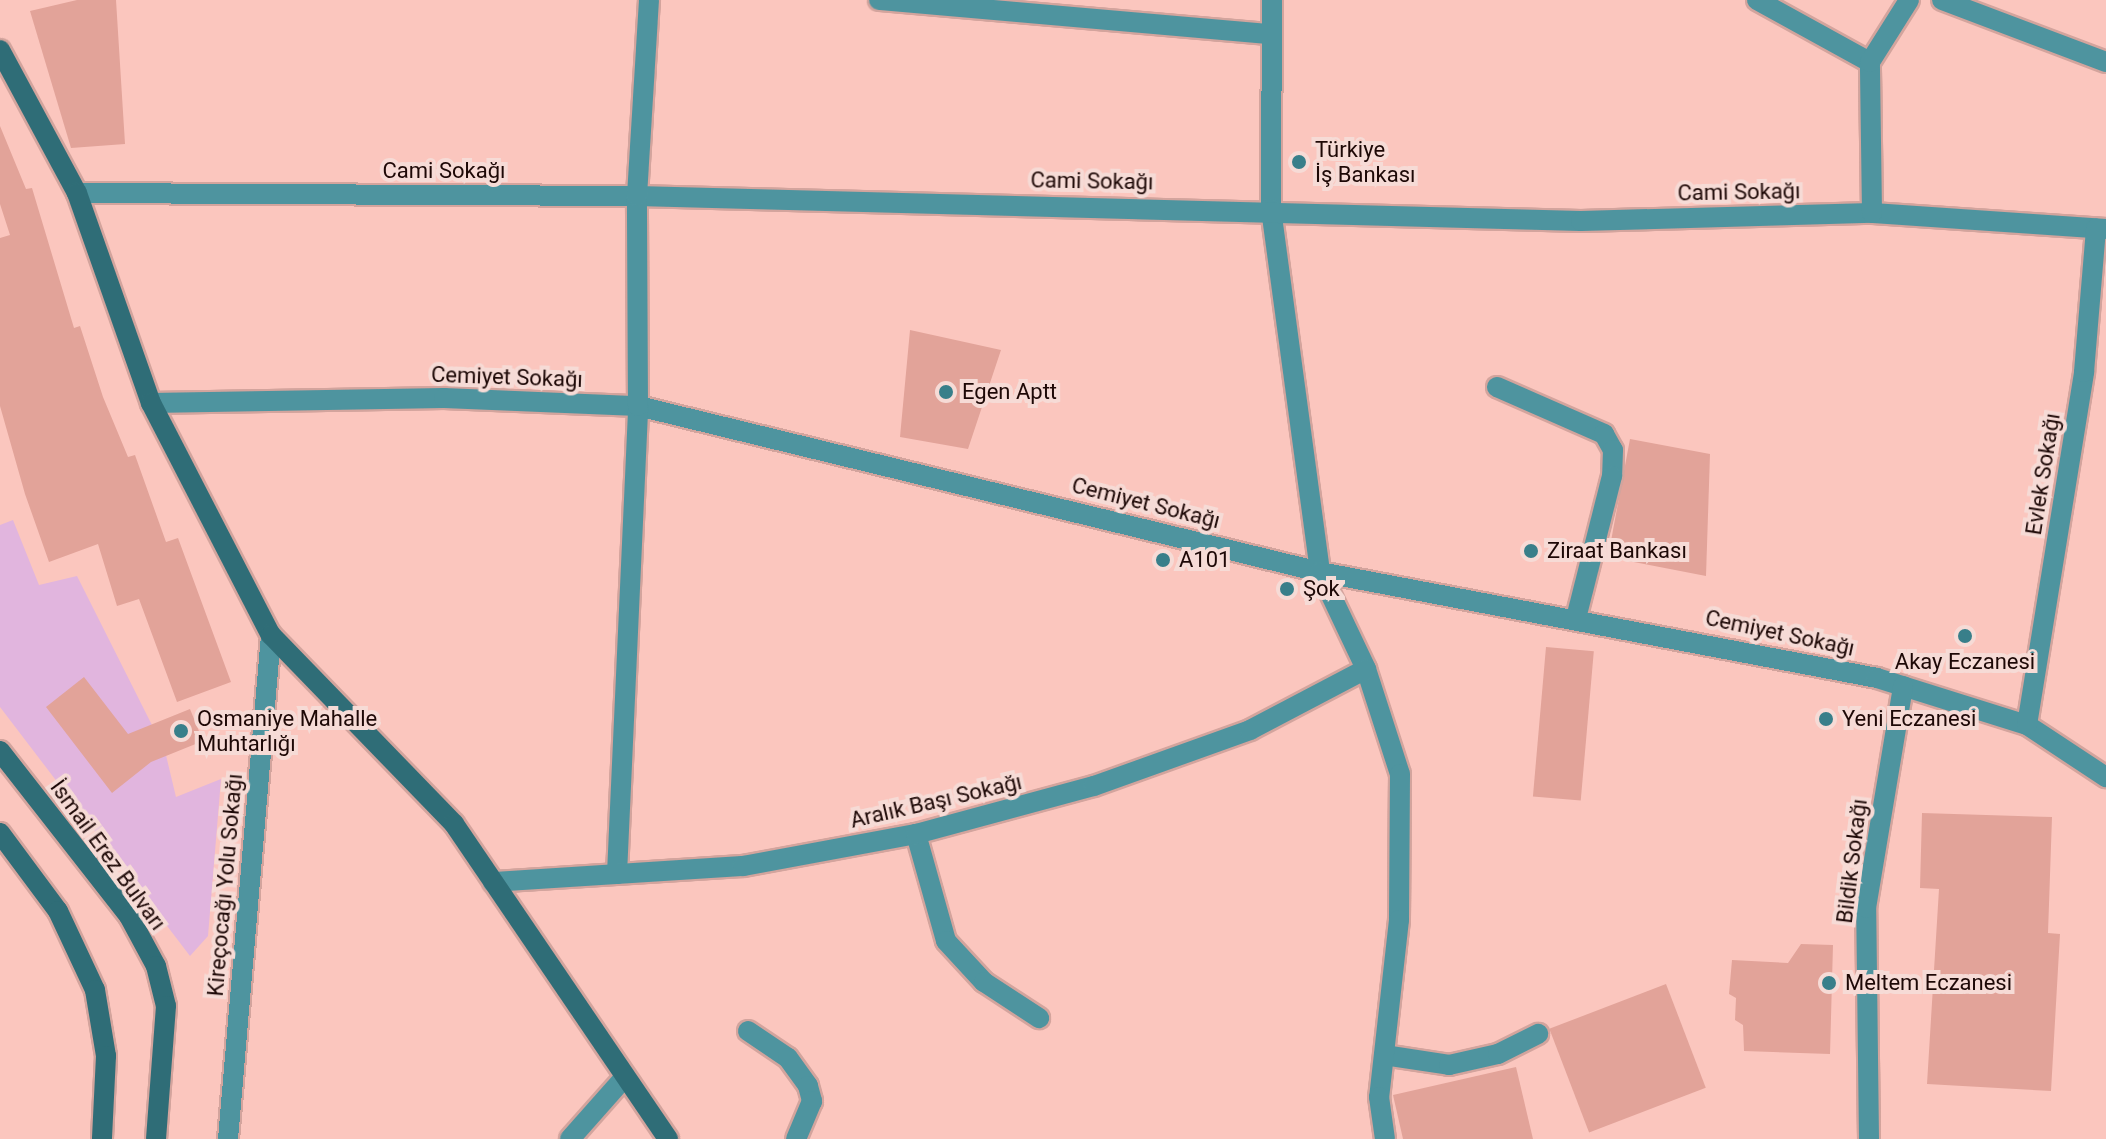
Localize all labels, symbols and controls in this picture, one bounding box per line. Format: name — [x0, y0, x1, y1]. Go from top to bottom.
place label: Türkiye İş Bankası — [1315, 136, 1416, 188]
marker: Türkiye İş Bankası — [1290, 153, 1308, 171]
street label: Cami Sokağı — [383, 158, 505, 184]
street label: Cami Sokağı — [1030, 167, 1154, 195]
street label: Cami Sokağı — [1677, 178, 1801, 206]
street label: Cemiyet Sokağı — [431, 361, 583, 393]
place label: Egen Aptt — [962, 379, 1057, 405]
marker: Egen Aptt — [937, 383, 955, 401]
street label: Evlek Sokağı — [2020, 411, 2066, 537]
street label: Cemiyet Sokağı — [1069, 472, 1223, 534]
place label: Ziraat Bankası — [1547, 538, 1687, 564]
marker: Ziraat Bankası — [1522, 542, 1540, 560]
place label: A101 — [1179, 547, 1230, 573]
marker: A101 — [1154, 551, 1172, 569]
place label: Şok — [1303, 576, 1340, 602]
marker: Şok — [1278, 580, 1296, 598]
street label: Cemiyet Sokağı — [1703, 604, 1857, 662]
marker: Akay Eczanesi — [1956, 627, 1974, 645]
place label: Akay Eczanesi — [1895, 649, 2035, 675]
place label: Osmaniye Mahalle Muhtarlığı — [197, 705, 377, 756]
place label: Yeni Eczanesi — [1842, 706, 1976, 732]
marker: Yeni Eczanesi — [1817, 710, 1835, 728]
marker: Osmaniye Mahalle Muhtarlığı — [172, 722, 190, 740]
street label: Aralık Başı Sokağı — [848, 768, 1024, 834]
street label: Kireçocağı Yolu Sokağı — [202, 773, 248, 997]
street label: İsmail Erez Bulvarı — [45, 775, 171, 935]
street label: Bildik Sokağı — [1831, 797, 1873, 925]
place label: Meltem Eczanesi — [1845, 970, 2012, 996]
marker: Meltem Eczanesi — [1820, 974, 1838, 992]

